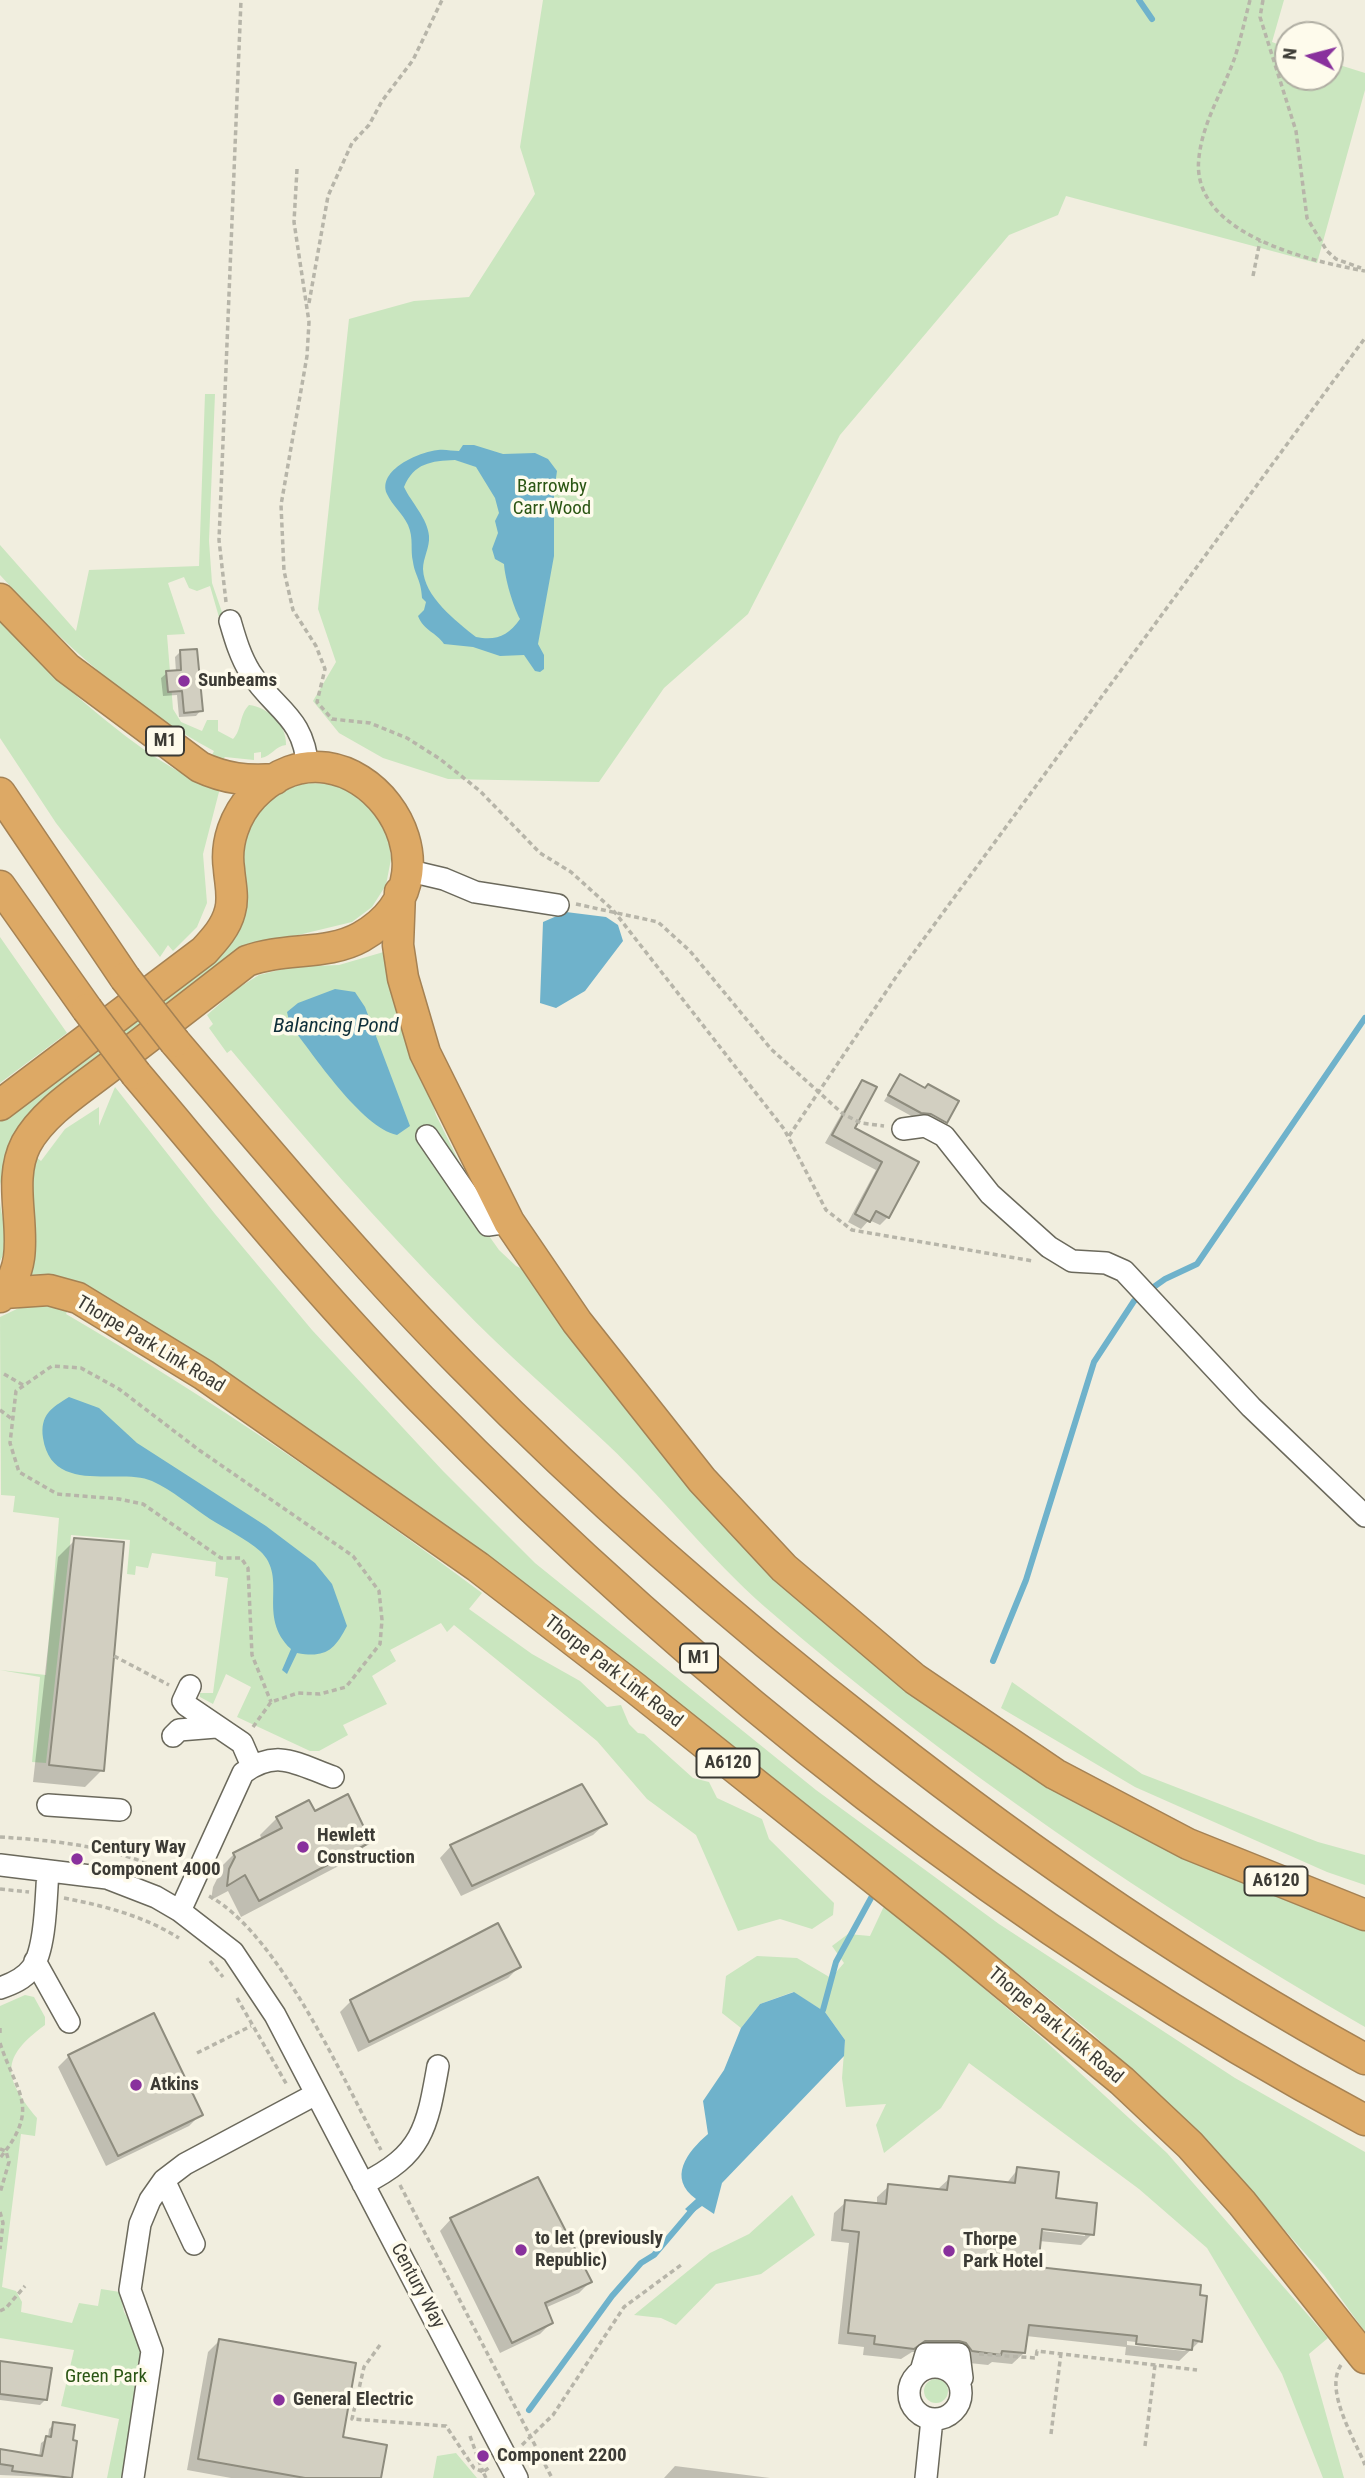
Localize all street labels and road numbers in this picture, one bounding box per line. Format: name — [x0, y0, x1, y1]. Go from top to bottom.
road number: M1 — [146, 726, 184, 756]
street label: Thorpe Park Link Road — [72, 1292, 228, 1398]
street label: Thorpe Park Link Road — [539, 1611, 687, 1733]
road number: M1 — [680, 1644, 718, 1672]
road number: A6120 — [696, 1748, 760, 1778]
road number: A6120 — [1244, 1867, 1308, 1896]
street label: Thorpe Park Link Road — [983, 1963, 1127, 2089]
street label: Century Way — [385, 2240, 449, 2332]

